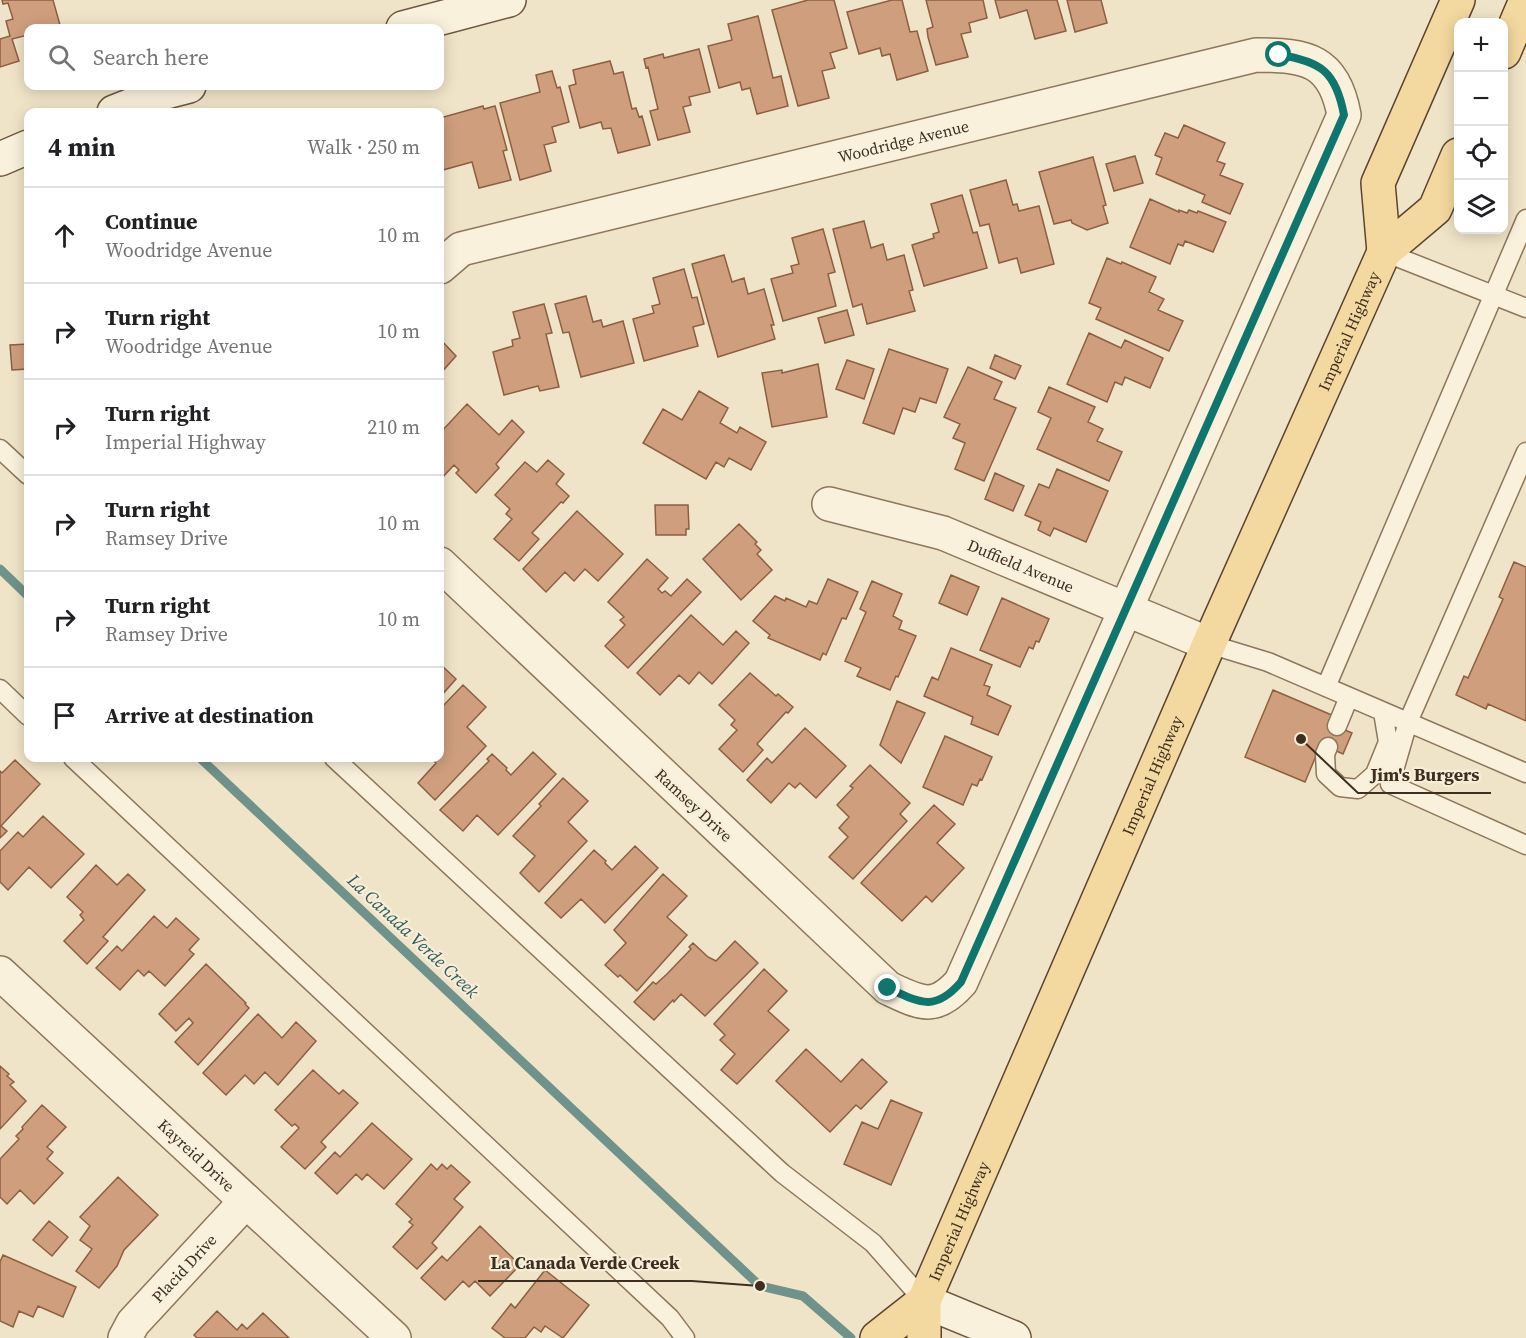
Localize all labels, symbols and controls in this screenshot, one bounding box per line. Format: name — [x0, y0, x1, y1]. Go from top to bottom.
map controls — [1454, 18, 1508, 234]
button: + — [1454, 18, 1508, 72]
search box — [24, 24, 444, 90]
icon: search — [45, 41, 78, 74]
route start — [1265, 41, 1291, 67]
text: Search here — [93, 42, 209, 72]
button: − — [1454, 72, 1508, 126]
street label: Woodridge Avenue — [836, 114, 971, 168]
button: locate — [1454, 126, 1508, 180]
text: 4 min — [48, 129, 115, 165]
text: Walk · 250 m — [307, 133, 420, 161]
button: layers — [1454, 180, 1508, 234]
text: Continue — [105, 206, 198, 236]
icon: ahead — [48, 219, 81, 252]
text: 10 m — [377, 221, 420, 249]
text: Woodridge Avenue — [105, 236, 272, 264]
street label: Imperial Highway — [1312, 267, 1385, 394]
text: Turn right — [105, 302, 210, 332]
icon: right — [48, 315, 81, 348]
text: 10 m — [377, 317, 420, 345]
text: Woodridge Avenue — [105, 332, 272, 360]
text: Turn right — [105, 398, 210, 428]
icon: right — [48, 411, 81, 444]
text: 210 m — [367, 413, 420, 441]
text: Imperial Highway — [105, 428, 266, 456]
text: Turn right — [105, 494, 210, 524]
icon: right — [48, 507, 81, 540]
text: 10 m — [377, 509, 420, 537]
text: Ramsey Drive — [105, 524, 228, 552]
street label: Duffield Avenue — [964, 533, 1077, 597]
text: Turn right — [105, 590, 210, 620]
icon: right — [48, 603, 81, 636]
text: 10 m — [377, 605, 420, 633]
text: Ramsey Drive — [105, 620, 228, 648]
icon: arrive — [48, 699, 81, 732]
text: Arrive at destination — [105, 700, 314, 730]
street label: Imperial Highway — [1116, 711, 1188, 839]
callout: Jim's Burgers — [1358, 757, 1491, 793]
text: Jim's Burgers — [1370, 762, 1479, 787]
street label: Ramsey Drive — [651, 763, 737, 847]
water label: La Canada Verde Creek — [341, 867, 485, 1004]
route end — [874, 974, 900, 1000]
street label: Kayreid Drive — [153, 1114, 240, 1196]
street label: Imperial Highway — [923, 1157, 995, 1285]
street label: Placid Drive — [147, 1229, 221, 1307]
callout: La Canada Verde Creek — [478, 1245, 692, 1281]
text: La Canada Verde Creek — [491, 1250, 680, 1275]

